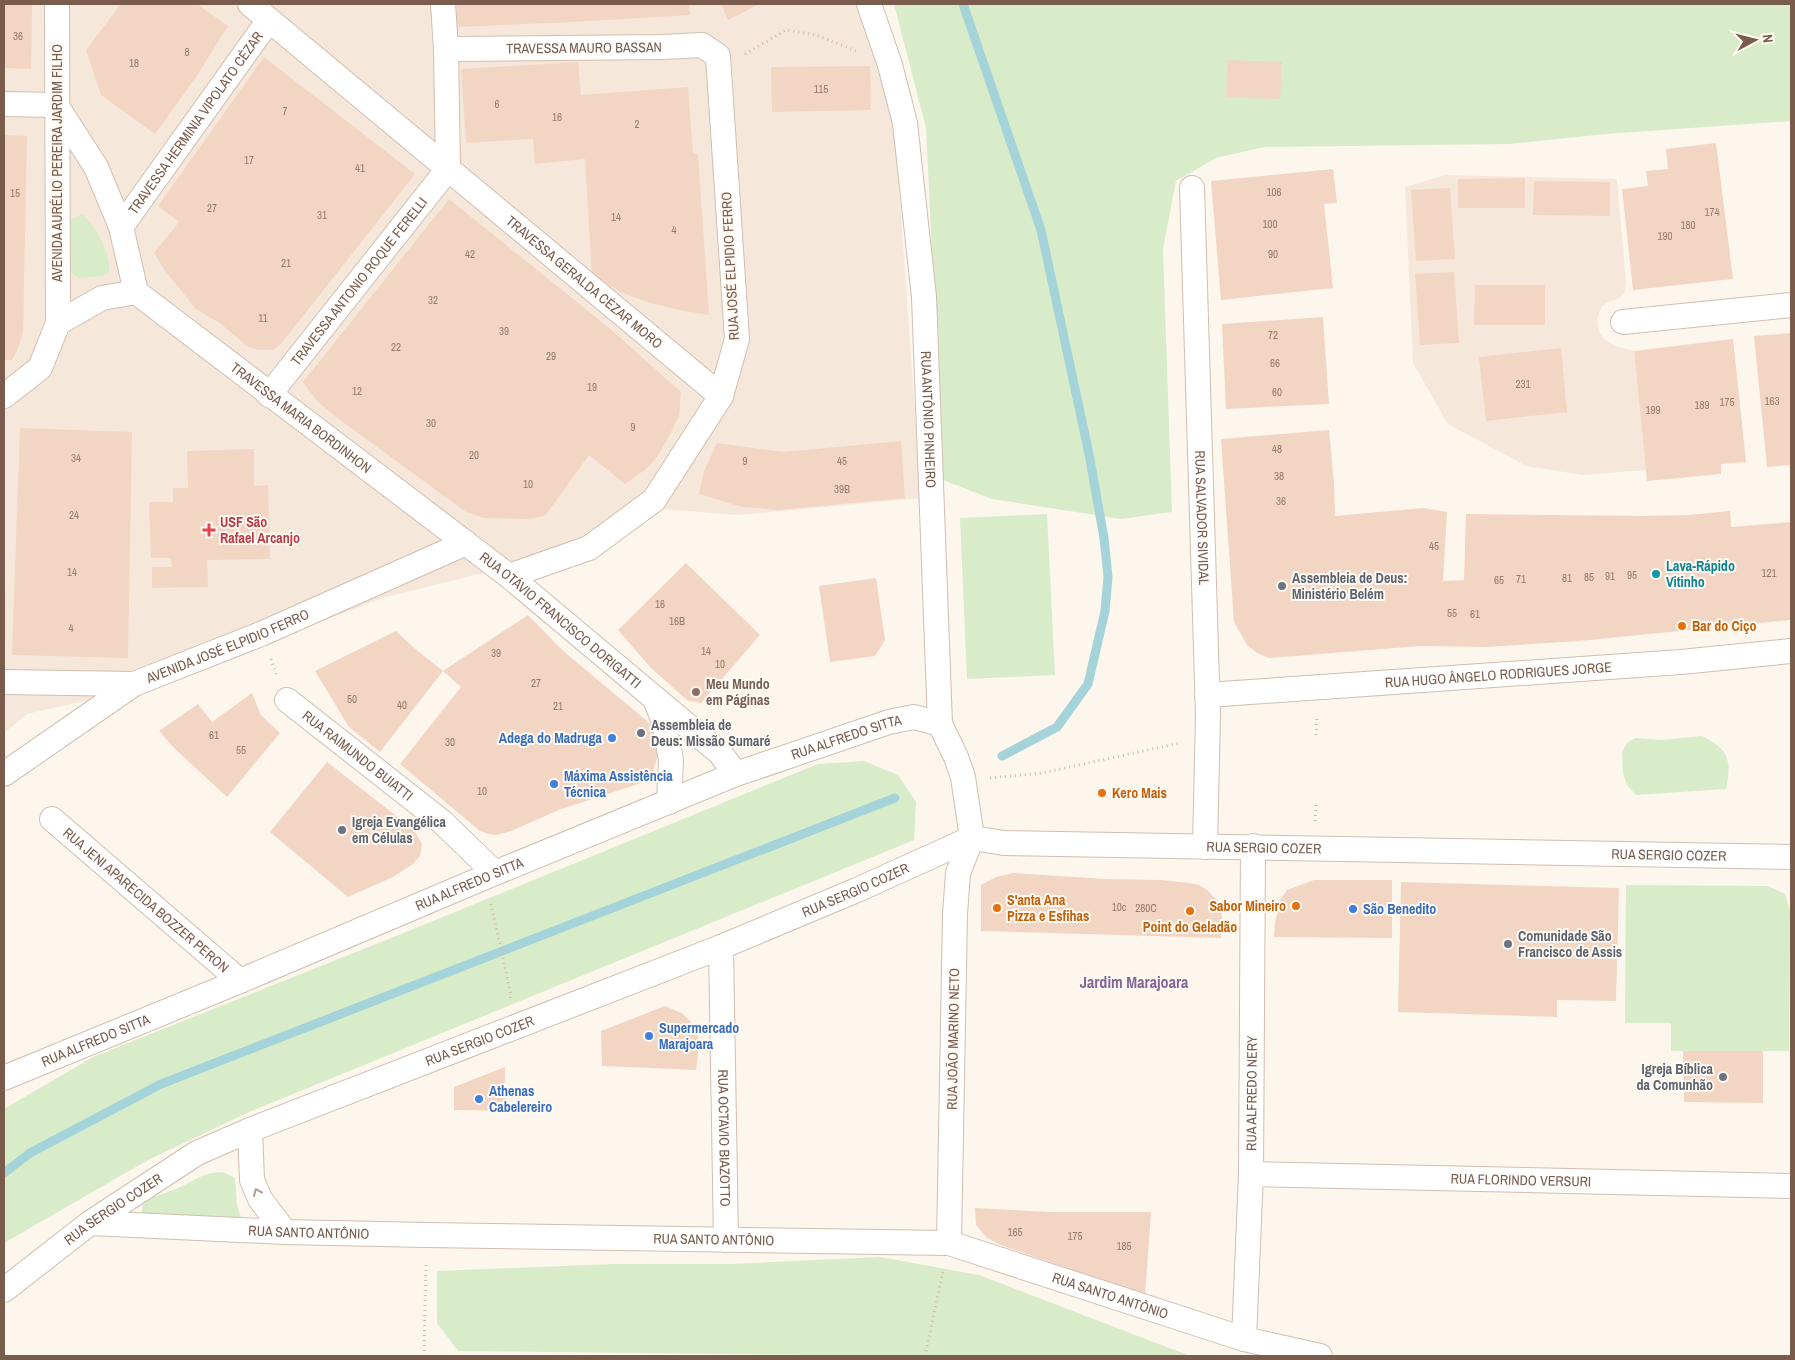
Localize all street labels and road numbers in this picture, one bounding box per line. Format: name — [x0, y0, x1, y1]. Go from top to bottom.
street label: TRAVESSA HERMINIA VIPOLATO CÉZAR — [124, 28, 267, 218]
street label: TRAVESSA MAURO BASSAN — [506, 38, 662, 57]
street label: AVENIDA AURÉLIO PEREIRA JARDIM FILHO — [48, 44, 66, 283]
street label: RUA JOSÉ ELPIDIO FERRO — [717, 191, 743, 341]
street label: TRAVESSA ANTONIO ROQUE FERELLI — [287, 194, 431, 369]
street label: TRAVESSA GERALDA CÉZAR MORO — [502, 212, 666, 353]
street label: RUA ANTÔNIO PINHEIRO — [917, 351, 940, 488]
street label: TRAVESSA MARIA BORDINHON — [227, 358, 375, 477]
street label: RUA SALVADOR SIVIDAL — [1191, 450, 1213, 586]
street label: RUA OTÁVIO FRANCISCO DORIGATTI — [476, 548, 645, 692]
street label: AVENIDA JOSÉ ELPIDIO FERRO — [143, 605, 312, 688]
street label: RUA HUGO ÂNGELO RODRIGUES JORGE — [1384, 658, 1612, 692]
street label: RUA RAIMUNDO BUIATTI — [299, 707, 417, 805]
street label: RUA ALFREDO SITTA — [789, 711, 903, 764]
street label: RUA JENI APARECIDA BOZZER PERON — [59, 824, 233, 976]
street label: RUA SERGIO COZER — [1206, 838, 1322, 858]
street label: RUA SERGIO COZER — [1611, 845, 1727, 865]
street label: RUA ALFREDO SITTA — [412, 853, 526, 915]
street label: RUA SERGIO COZER — [799, 859, 912, 921]
street label: RUA JOÃO MARINO NETO — [943, 968, 963, 1110]
street label: RUA ALFREDO SITTA — [39, 1010, 153, 1071]
street label: RUA SERGIO COZER — [423, 1012, 536, 1070]
street label: RUA ALFREDO NERY — [1242, 1035, 1261, 1151]
street label: RUA OCTAVIO BIAZOTTO — [714, 1069, 734, 1207]
street label: RUA SERGIO COZER — [60, 1169, 166, 1249]
street label: RUA FLORINDO VERSURI — [1450, 1169, 1591, 1191]
street label: RUA SANTO ANTÔNIO — [248, 1221, 370, 1243]
street label: RUA SANTO ANTÔNIO — [653, 1229, 774, 1249]
street label: RUA SANTO ANTÔNIO — [1050, 1268, 1171, 1323]

